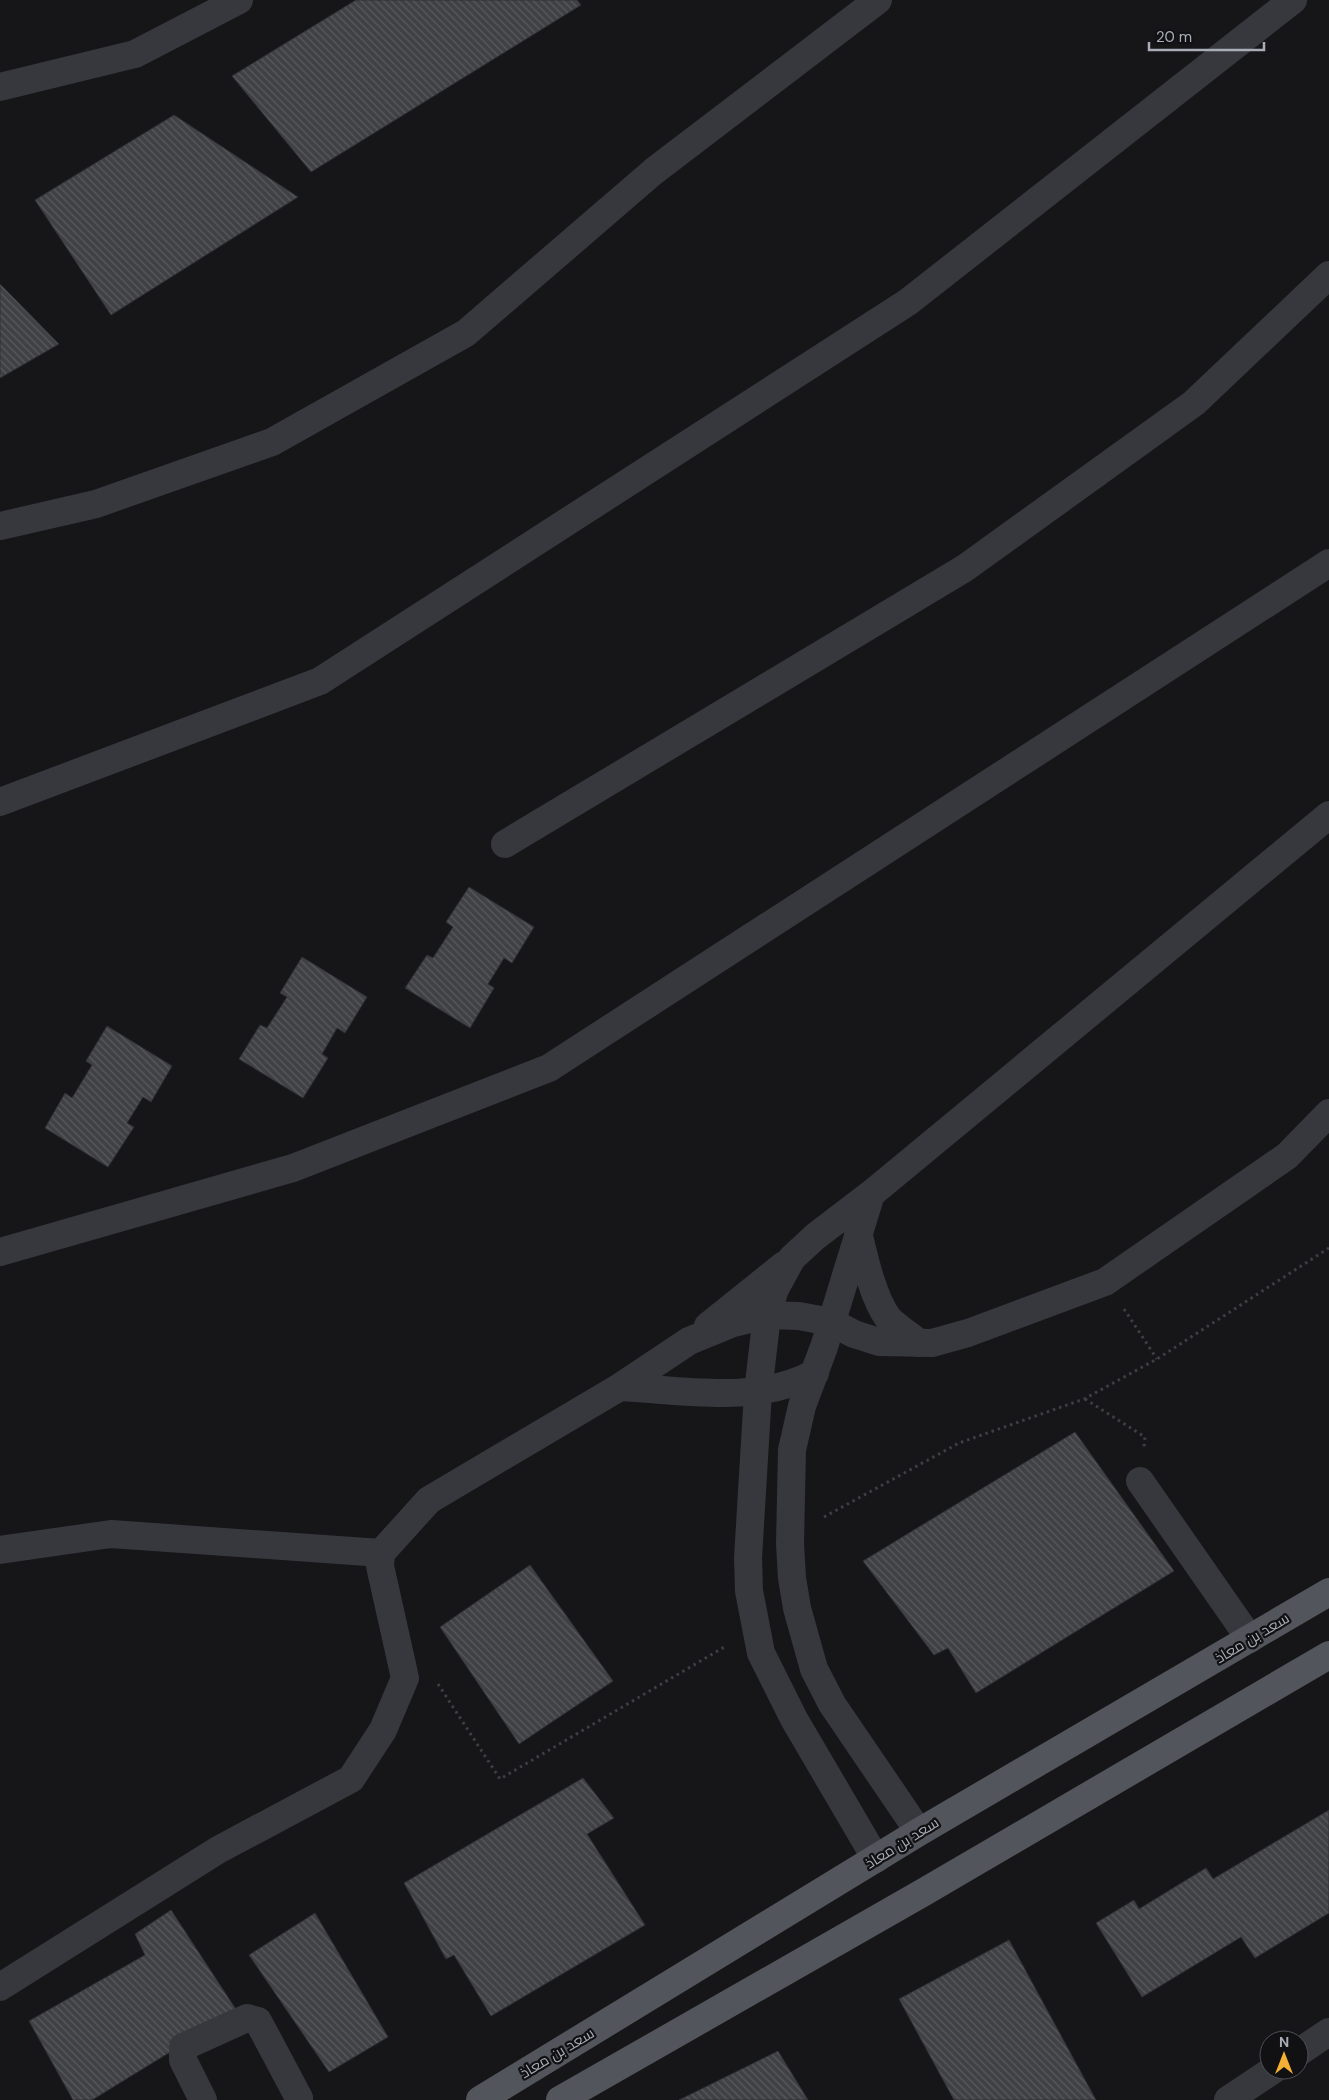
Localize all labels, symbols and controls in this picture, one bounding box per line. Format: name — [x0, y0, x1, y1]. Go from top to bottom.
scale bar — [1149, 20, 1264, 52]
text: 20 m — [1156, 27, 1192, 47]
street label: سعد بن معاذ — [1211, 1608, 1293, 1668]
street label: سعد بن معاذ — [861, 1812, 943, 1874]
street label: سعد بن معاذ — [516, 2023, 598, 2083]
north arrow — [1259, 2030, 1309, 2080]
text: N — [1279, 2033, 1289, 2051]

